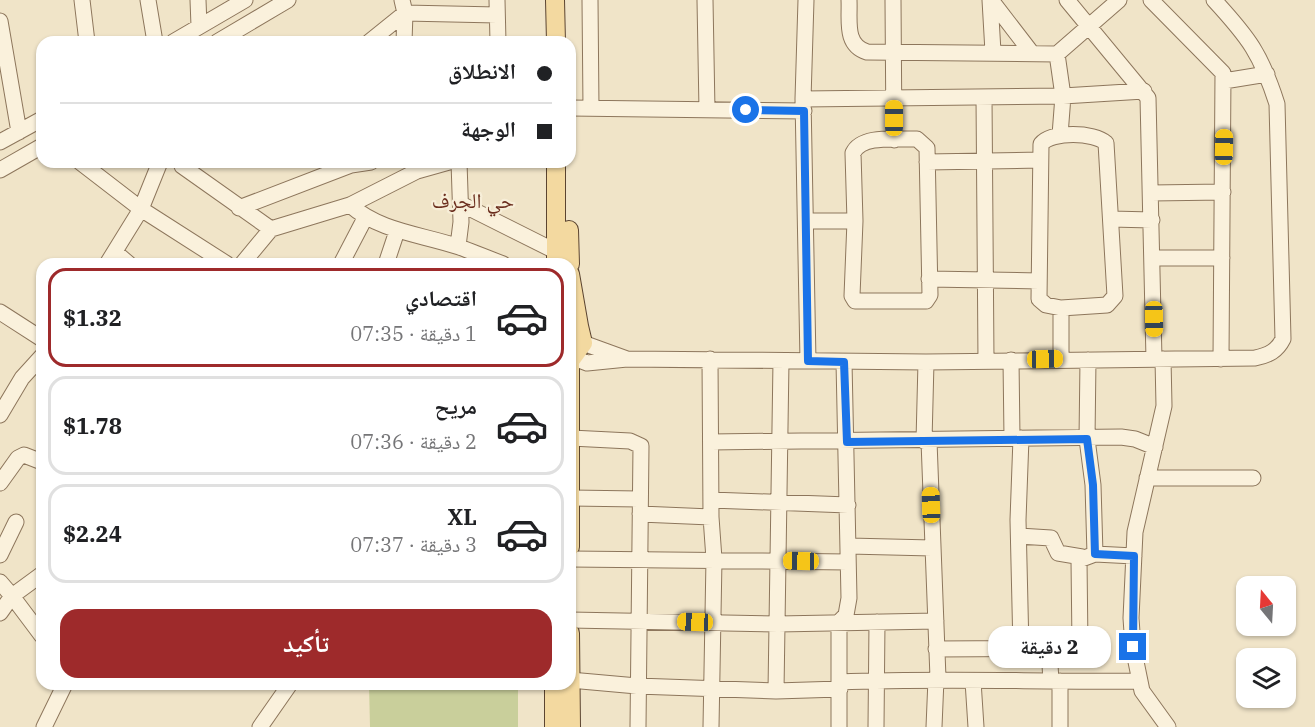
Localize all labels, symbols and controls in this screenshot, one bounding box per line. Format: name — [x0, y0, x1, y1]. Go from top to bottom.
text: الانطلاق — [448, 56, 516, 85]
route start — [732, 96, 759, 123]
car — [885, 100, 903, 136]
text: الوجهة — [461, 114, 516, 143]
car — [1215, 129, 1233, 165]
district label: حي الجرف — [432, 186, 514, 217]
text: اقتصادي — [405, 283, 477, 312]
icon: car — [495, 291, 549, 345]
car — [1145, 301, 1163, 337]
text: $1.32 — [63, 303, 122, 332]
text: 1 دقيقة · 07:35 — [350, 320, 477, 347]
car — [1027, 350, 1063, 368]
text: مريح — [434, 391, 477, 420]
icon: car — [495, 399, 549, 453]
text: $1.78 — [63, 411, 122, 440]
text: 2 دقيقة · 07:36 — [350, 428, 477, 455]
car — [921, 487, 941, 523]
text: XL — [447, 502, 477, 531]
icon: car — [495, 507, 549, 561]
text: $2.24 — [63, 519, 122, 548]
text: 3 دقيقة · 07:37 — [350, 531, 477, 558]
car — [783, 552, 819, 570]
north arrow — [1236, 576, 1296, 636]
map controls — [1236, 576, 1296, 708]
button: تأكيد — [60, 609, 552, 678]
car — [677, 612, 713, 632]
callout: 2 دقيقة — [989, 626, 1112, 668]
text: 2 دقيقة — [1020, 633, 1079, 660]
route end — [1119, 633, 1146, 660]
button: layers — [1236, 648, 1296, 708]

